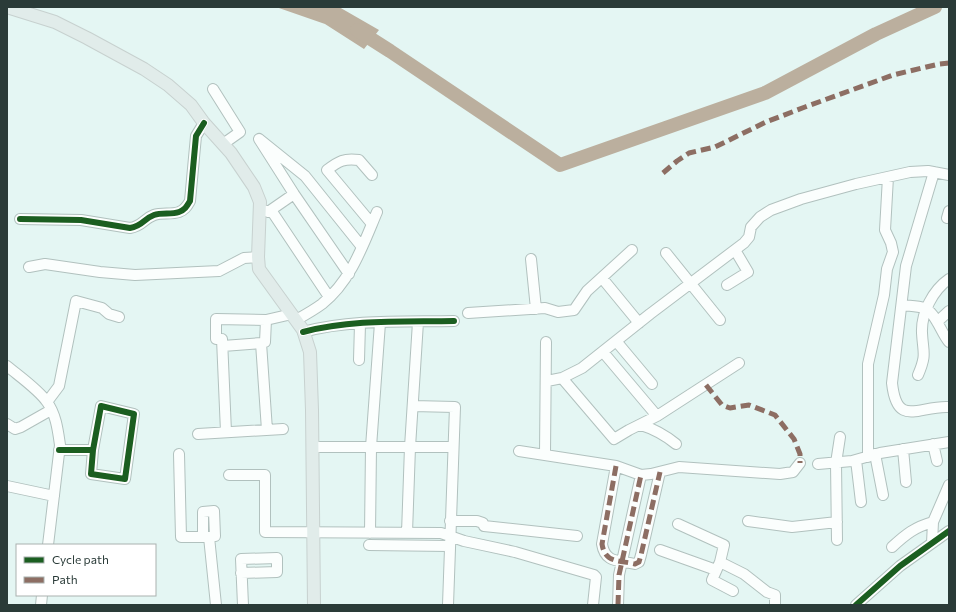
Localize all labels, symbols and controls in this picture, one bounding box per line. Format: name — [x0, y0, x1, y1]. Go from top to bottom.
legend — [16, 544, 156, 596]
text: Cycle path — [52, 552, 109, 566]
text: Path — [52, 572, 78, 586]

